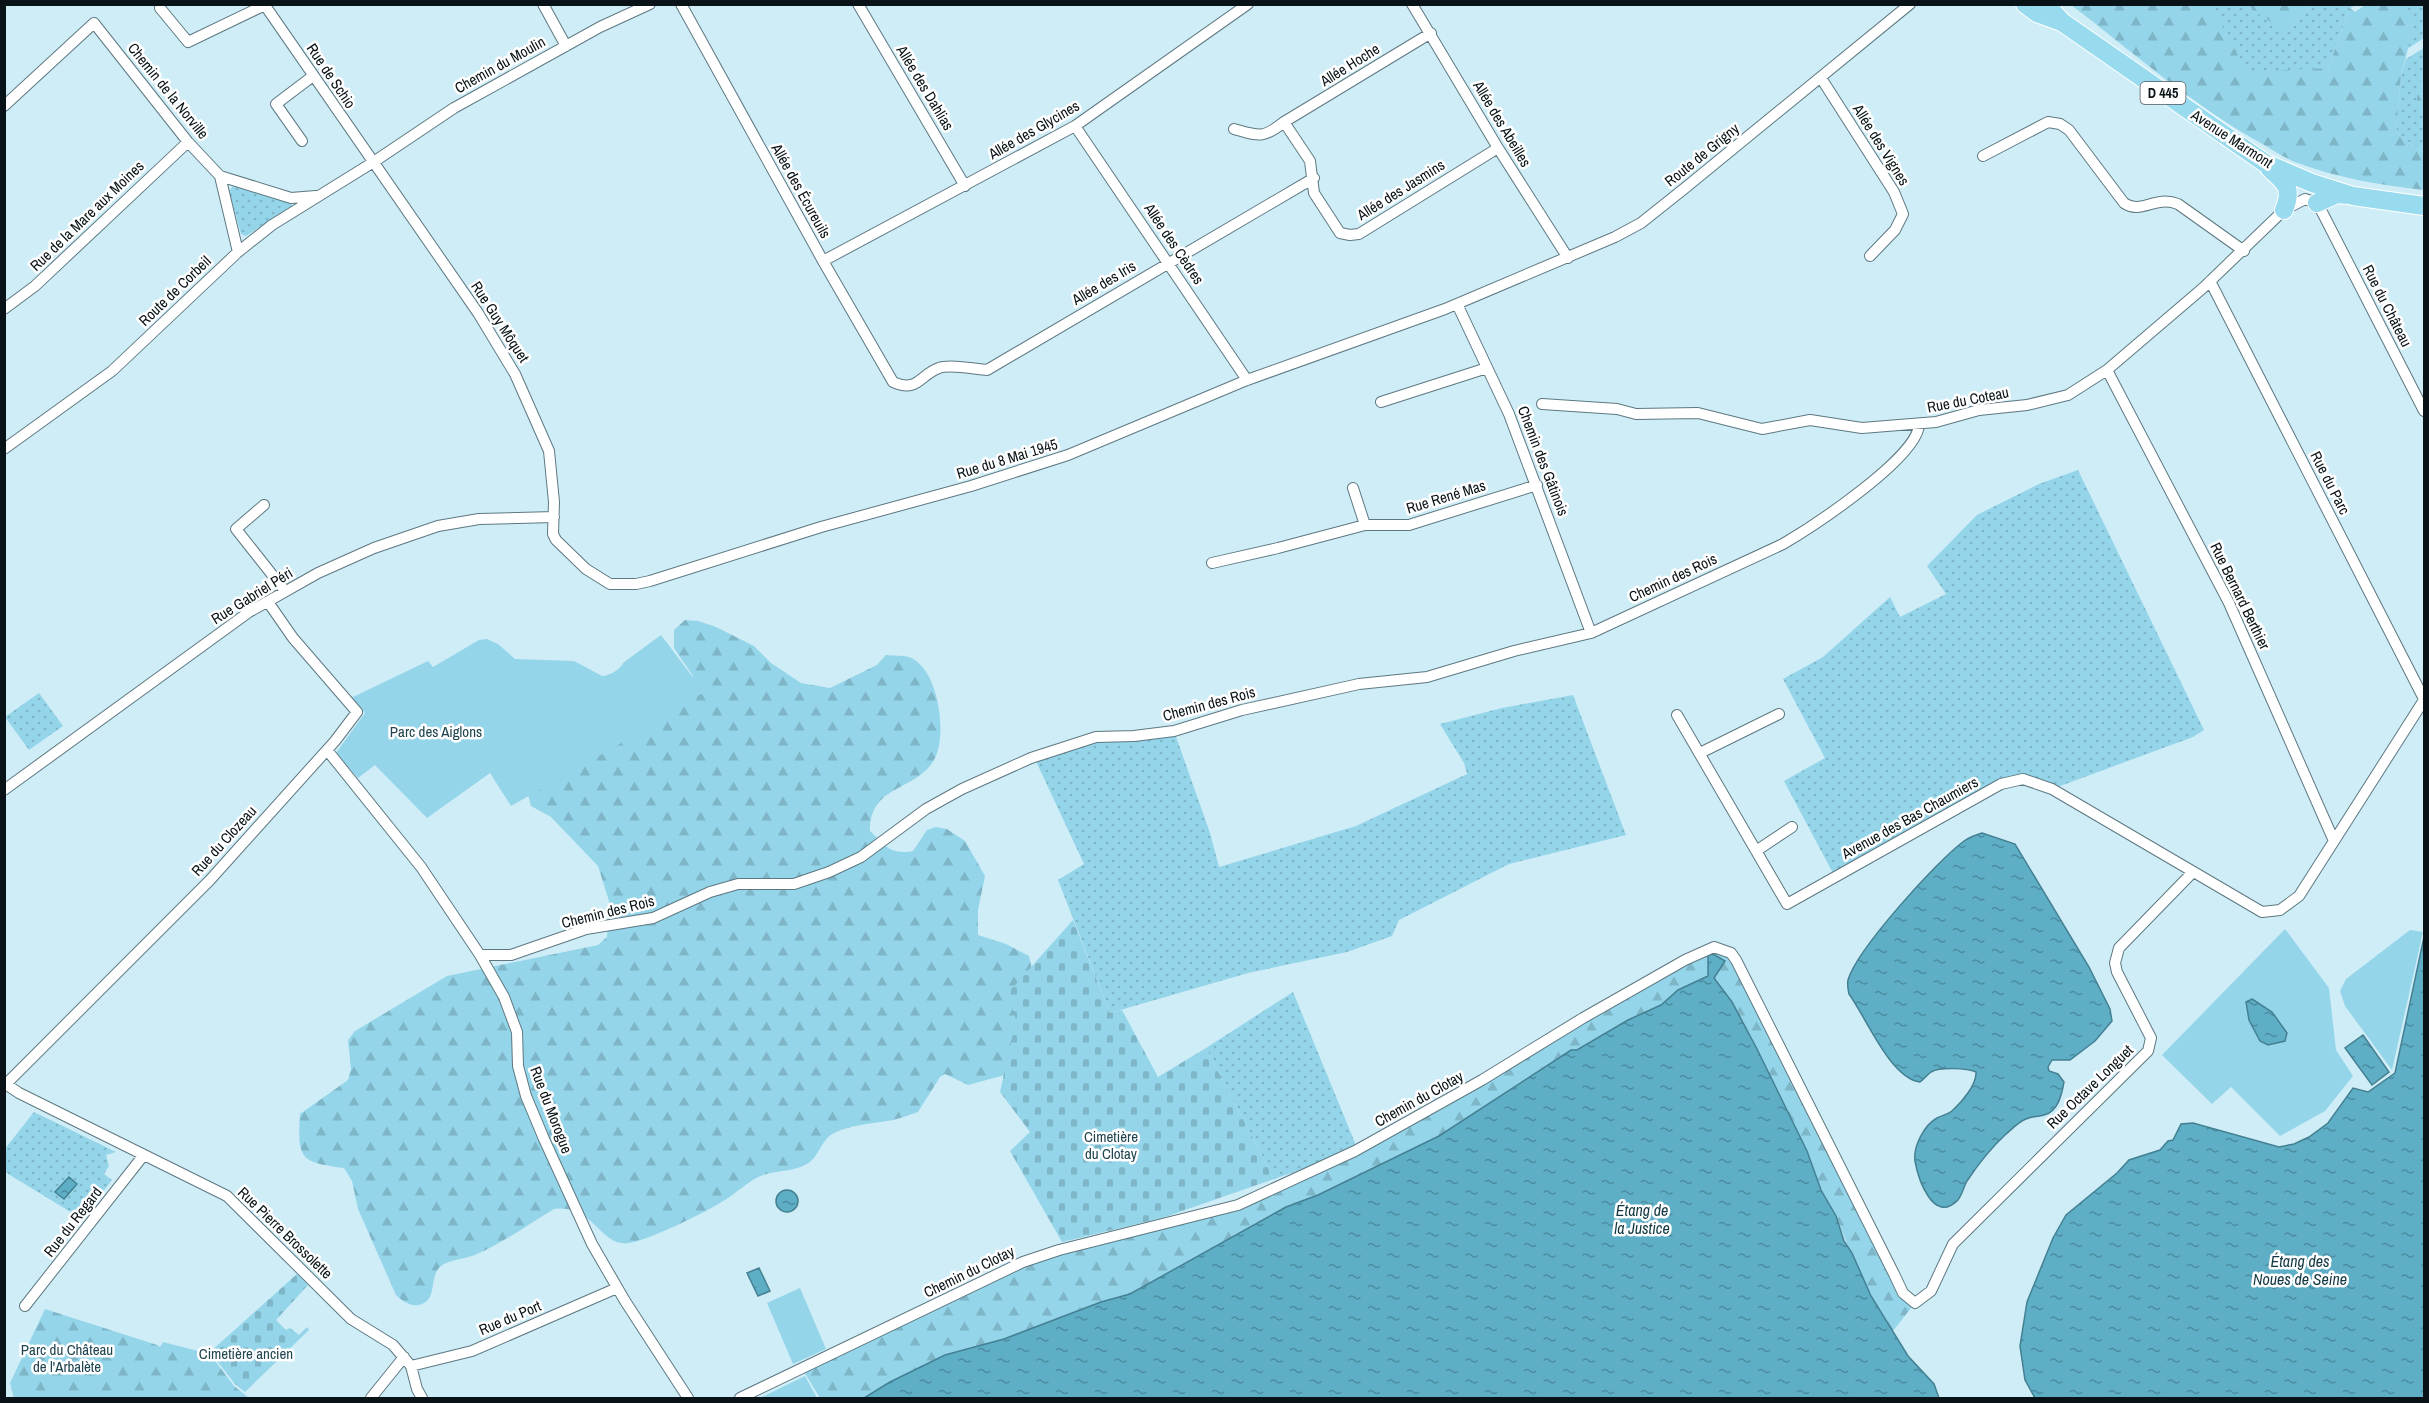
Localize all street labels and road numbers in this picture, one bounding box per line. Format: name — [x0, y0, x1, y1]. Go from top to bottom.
street label: Chemin du Moulin — [451, 31, 549, 98]
street label: Chemin de la Norville — [123, 38, 214, 143]
street label: Allée Hoche — [1315, 38, 1384, 92]
street label: Rue de Schio — [302, 39, 361, 113]
street label: Allée des Dahlias — [891, 40, 959, 134]
street label: Allée des Abeilles — [1468, 76, 1536, 171]
road number: D 445 — [2140, 82, 2186, 104]
street label: Allée des Glycines — [984, 95, 1083, 165]
street label: Allée des Vignes — [1848, 99, 1915, 189]
street label: Avenue Marmont — [2187, 104, 2278, 173]
street label: Route de Grigny — [1660, 118, 1744, 191]
street label: Allée des Écureuils — [766, 139, 836, 242]
street label: Allée des Jasmins — [1352, 154, 1449, 225]
street label: Rue de la Mare aux Moines — [25, 156, 148, 276]
street label: Allée des Cèdres — [1139, 198, 1209, 288]
street label: Route de Corbeil — [134, 251, 215, 330]
street label: Allée des Iris — [1067, 255, 1140, 310]
street label: Rue du Château — [2358, 261, 2417, 350]
street label: Rue Guy Môquet — [466, 277, 535, 367]
street label: Rue du Coteau — [1925, 381, 2011, 418]
street label: Chemin des Gâtinois — [1513, 403, 1574, 519]
street label: Rue du 8 Mai 1945 — [954, 433, 1060, 484]
street label: Rue du Parc — [2306, 448, 2355, 518]
street label: Rue René Mas — [1404, 474, 1488, 519]
street label: Rue Bernard Berthier — [2205, 539, 2276, 653]
street label: Chemin des Rois — [1625, 548, 1720, 607]
street label: Rue Gabriel Péri — [207, 562, 296, 629]
street label: Chemin des Rois — [1160, 681, 1257, 726]
street label: Avenue des Bas Chaumiers — [1837, 771, 1982, 864]
street label: Rue du Clozeau — [186, 801, 261, 880]
street label: Chemin des Rois — [559, 890, 657, 933]
street label: Rue Octave Longuet — [2042, 1039, 2138, 1133]
street label: Rue du Morogue — [525, 1063, 578, 1156]
street label: Chemin du Clotay — [1371, 1065, 1468, 1132]
street label: Rue du Regard — [39, 1182, 107, 1261]
street label: Rue Pierre Brossolette — [233, 1182, 338, 1284]
street label: Chemin du Clotay — [920, 1240, 1018, 1303]
street label: Rue du Port — [475, 1295, 545, 1340]

